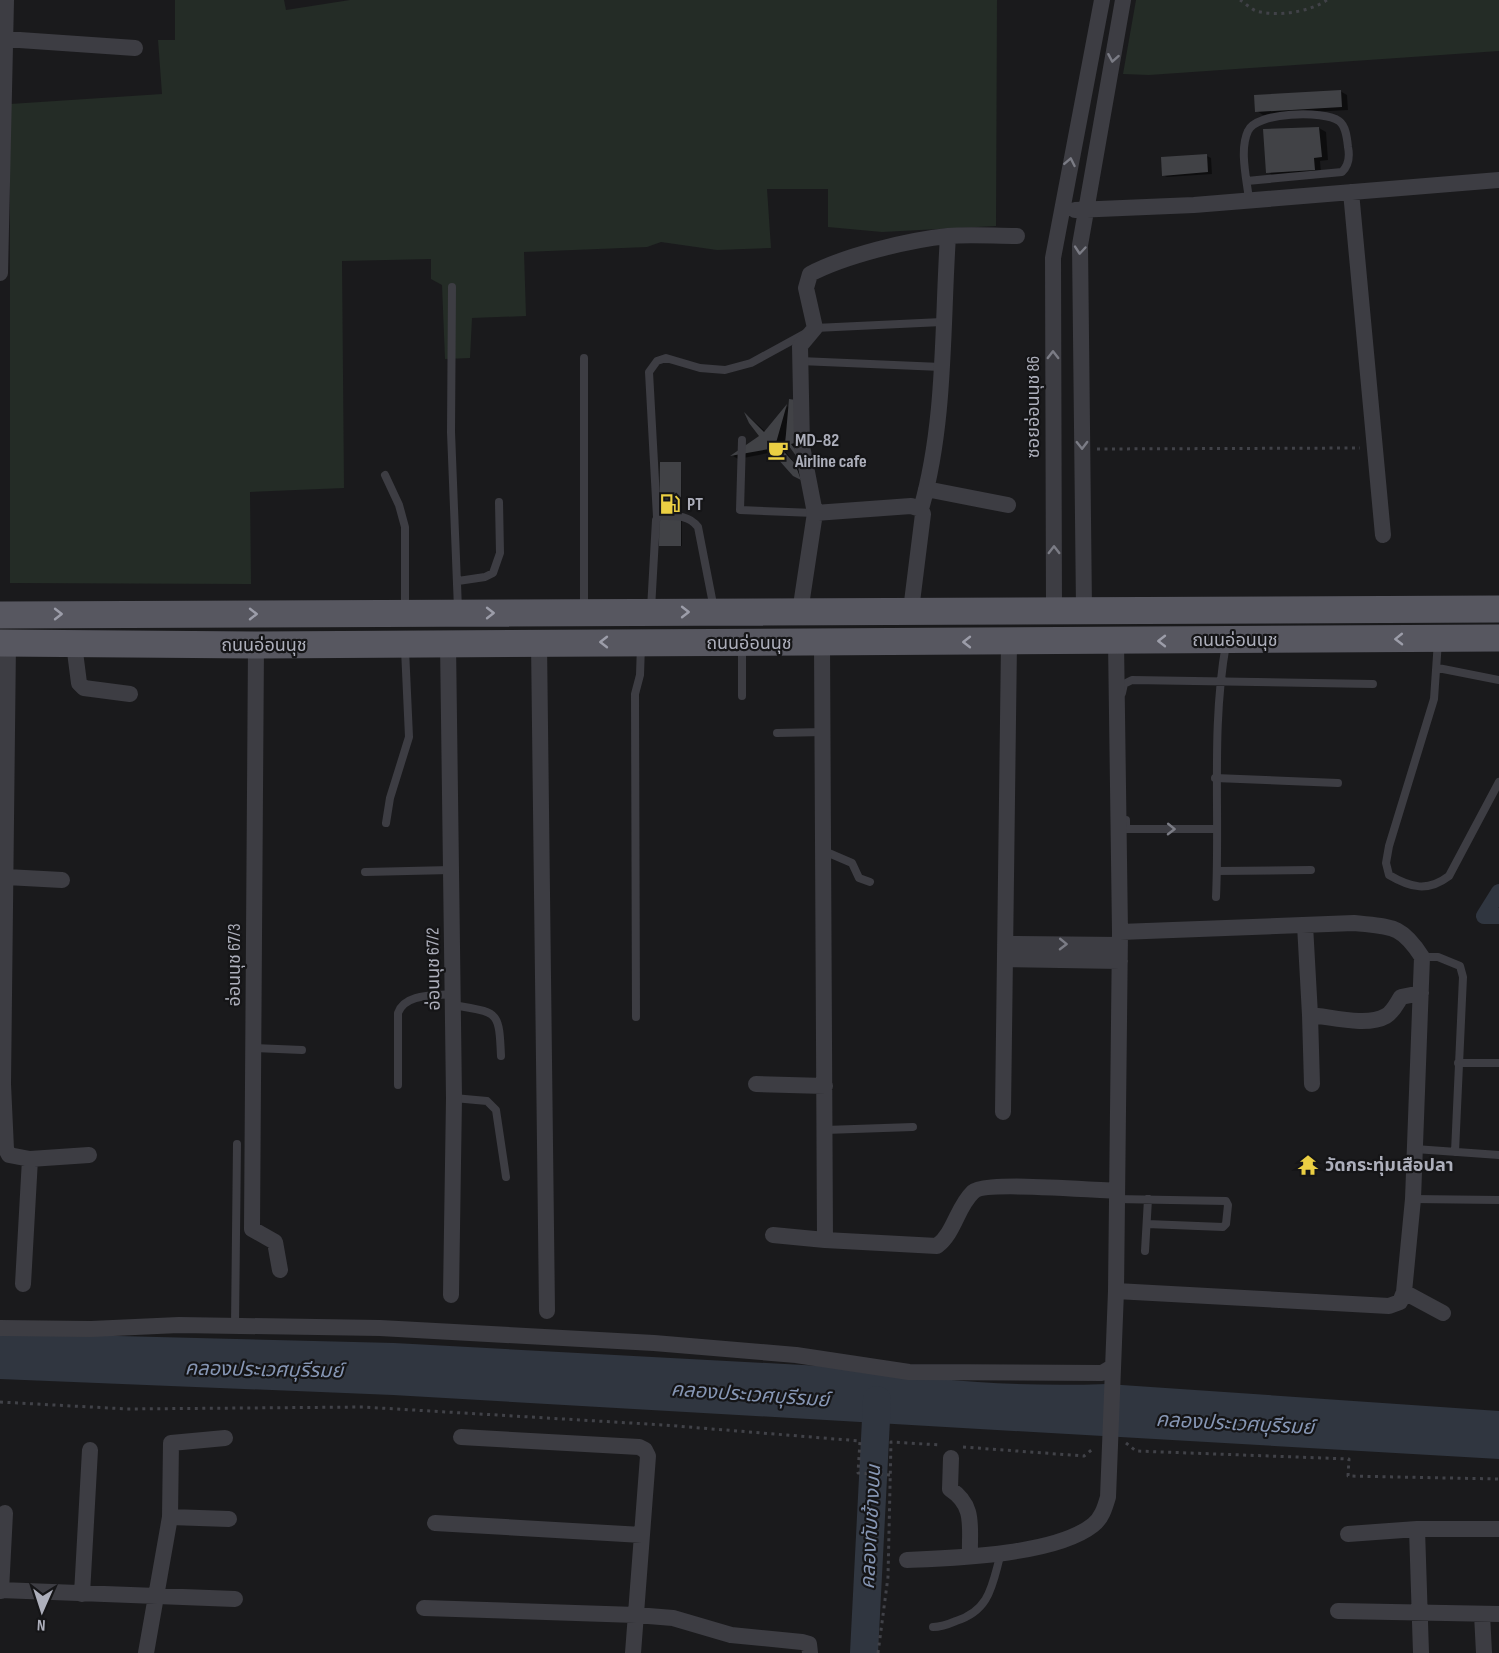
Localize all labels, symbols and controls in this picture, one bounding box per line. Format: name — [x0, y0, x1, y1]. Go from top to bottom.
one-way arrow — [1107, 52, 1120, 62]
one-way arrow — [1063, 157, 1076, 167]
one-way arrow — [1074, 245, 1087, 254]
one-way arrow — [1047, 351, 1059, 360]
street label: ซอยอ่อนนุช 86 — [1023, 356, 1044, 458]
place label: MD-82 Airline cafe — [794, 430, 867, 472]
cafe icon: MD-82 Airline cafe — [766, 438, 790, 462]
one-way arrow — [1076, 440, 1088, 449]
fuel station icon: PT — [658, 492, 682, 516]
place label: PT — [687, 494, 703, 515]
one-way arrow — [1048, 546, 1060, 555]
one-way arrow — [486, 606, 495, 619]
one-way arrow — [681, 606, 690, 618]
one-way arrow — [54, 608, 63, 620]
one-way arrow — [249, 608, 258, 620]
street label: ถนนอ่อนนุช — [1192, 630, 1278, 651]
street label: ถนนอ่อนนุช — [706, 633, 792, 654]
one-way arrow — [1394, 633, 1403, 645]
street label: ถนนอ่อนนุช — [221, 635, 307, 656]
one-way arrow — [1157, 635, 1166, 647]
one-way arrow — [599, 636, 608, 648]
one-way arrow — [962, 636, 971, 648]
one-way arrow — [1167, 823, 1176, 835]
street label: อ่อนนุช 67/3 — [224, 923, 245, 1007]
street label: อ่อนนุช 67/2 — [422, 927, 445, 1011]
one-way arrow — [1058, 938, 1067, 951]
temple icon: วัดกระทุ่มเสือปลา — [1296, 1153, 1320, 1177]
place label: วัดกระทุ่มเสือปลา — [1325, 1155, 1454, 1176]
water label: คลองประเวศบุรีรมย์ — [185, 1357, 348, 1383]
water label: คลองประเวศบุรีรมย์ — [670, 1378, 834, 1413]
water label: คลองประเวศบุรีรมย์ — [1155, 1408, 1319, 1440]
water label: คลองทับช้างบน — [856, 1463, 886, 1590]
north arrow — [12, 1581, 72, 1641]
text: N — [37, 1615, 46, 1634]

